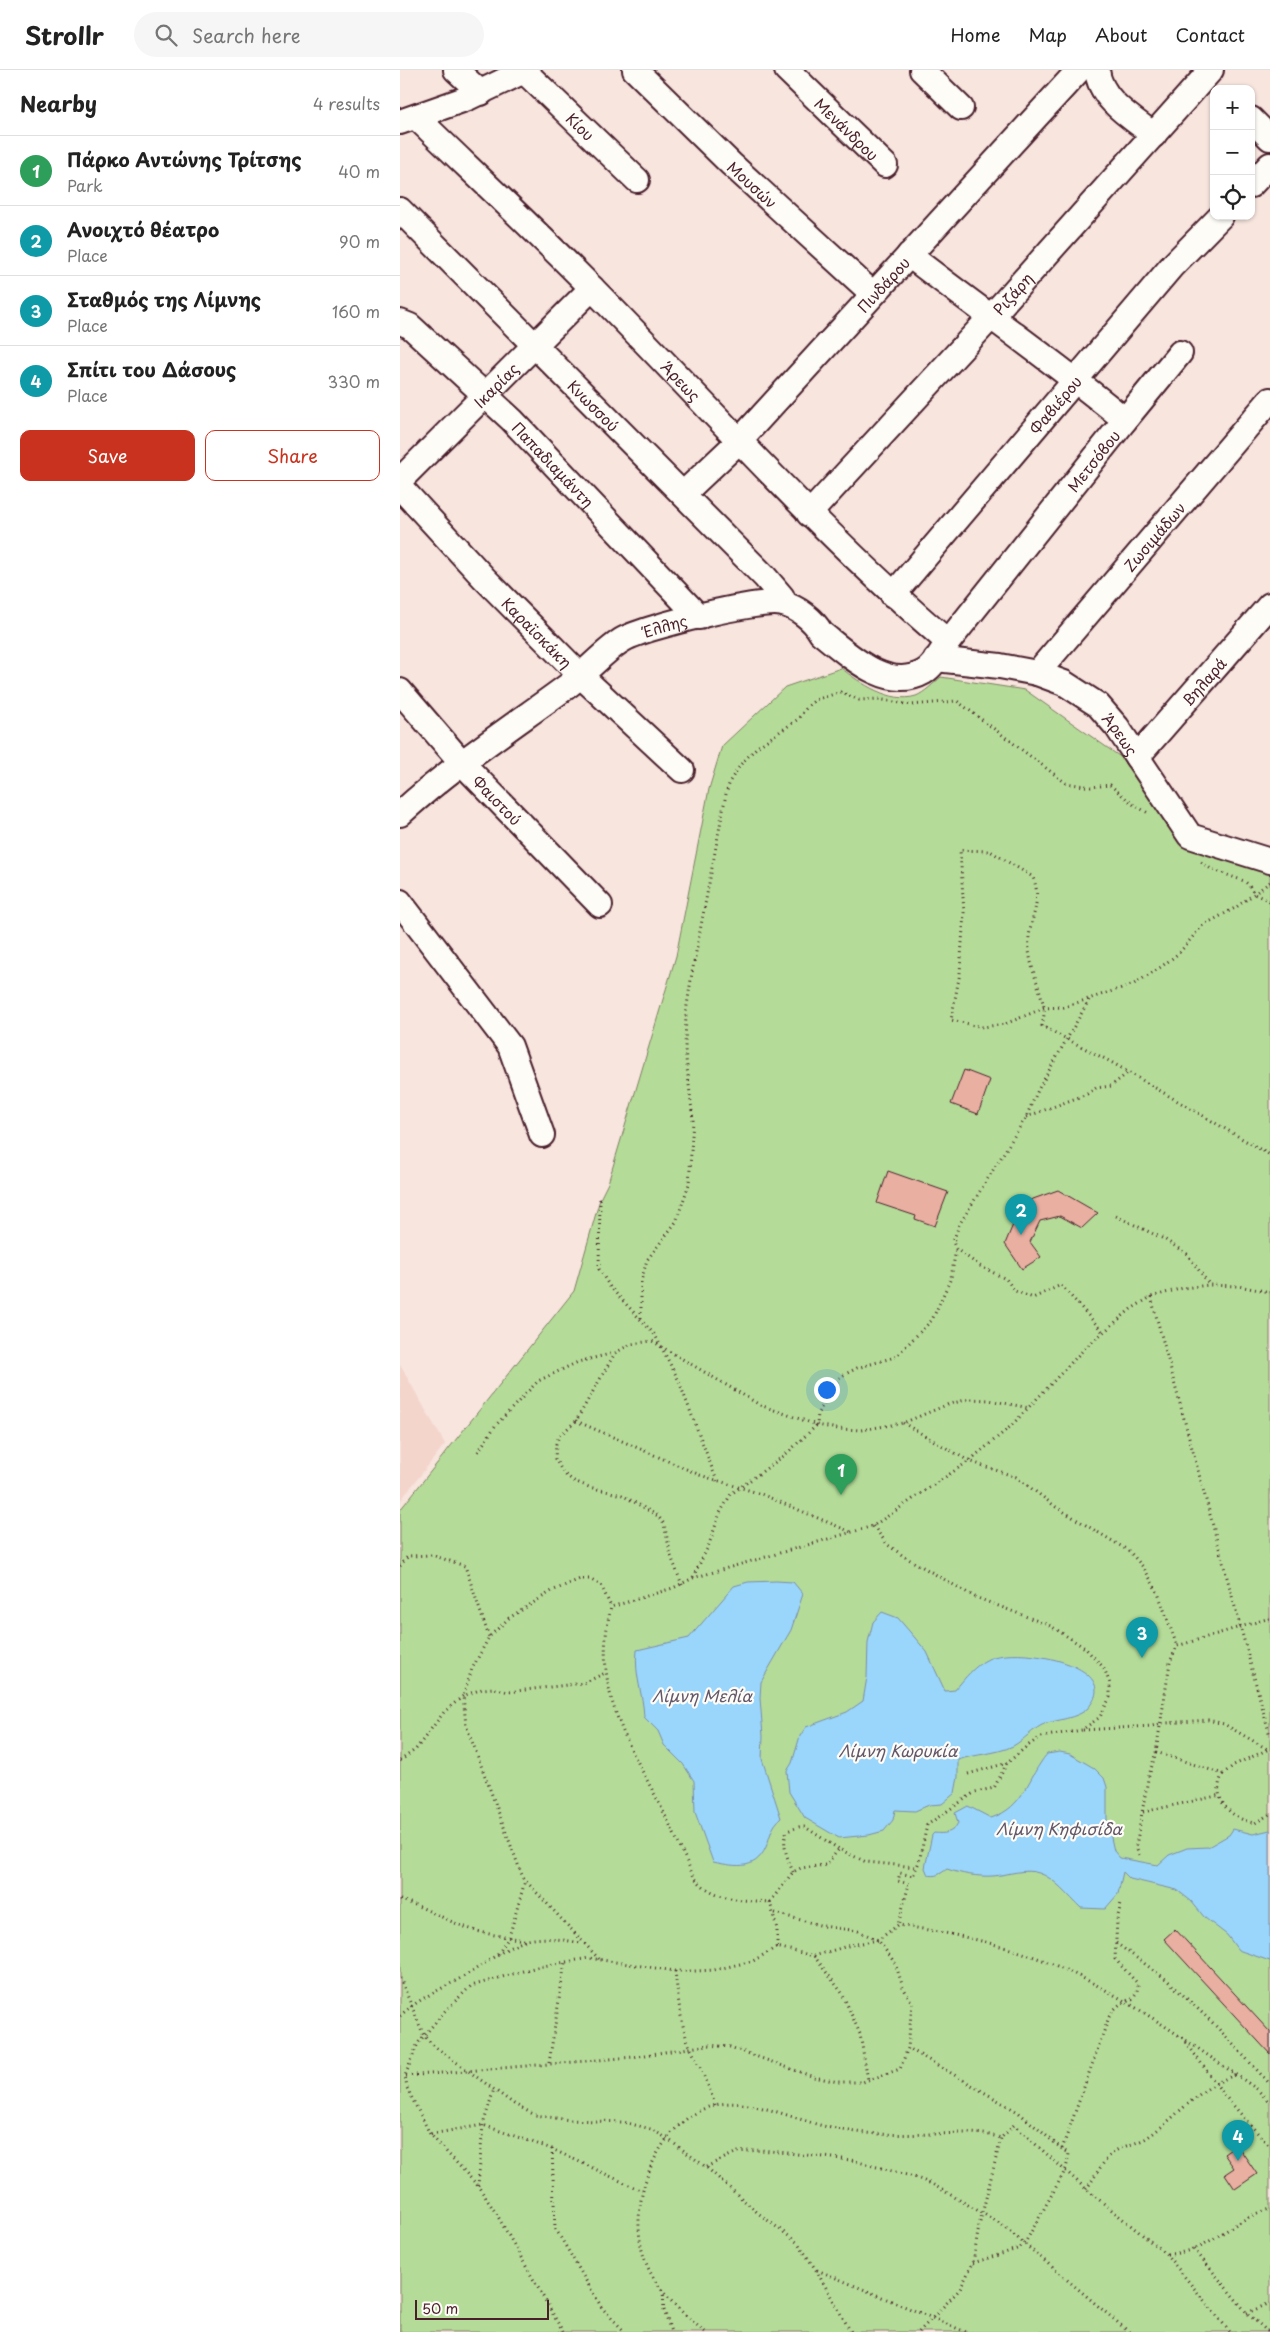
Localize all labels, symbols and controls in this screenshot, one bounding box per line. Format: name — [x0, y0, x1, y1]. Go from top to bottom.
search box — [134, 12, 484, 57]
text: Strollr — [25, 17, 104, 53]
icon: search — [152, 21, 180, 49]
text: Search here — [192, 21, 301, 49]
text: Home — [950, 21, 1000, 48]
text: Map — [1028, 21, 1067, 48]
text: About — [1095, 21, 1147, 48]
text: Contact — [1175, 21, 1245, 48]
map controls — [1210, 85, 1255, 220]
button: + — [1210, 85, 1255, 130]
text: Nearby — [20, 87, 97, 119]
text: 4 results — [313, 91, 380, 115]
street label: Μενάνδρου — [810, 92, 885, 165]
street label: Κίου — [561, 106, 600, 145]
button: − — [1210, 130, 1255, 175]
text: Πάρκο Αντώνης Τρίτσης — [67, 145, 302, 173]
street label: Μουσών — [723, 155, 783, 213]
text: 1 — [32, 159, 40, 183]
text: 40 m — [338, 159, 380, 183]
text: Park — [67, 173, 103, 197]
button: locate — [1210, 175, 1255, 220]
text: Ανοιχτό θέατρο — [67, 215, 219, 243]
text: 2 — [30, 229, 42, 253]
text: 90 m — [339, 229, 380, 253]
text: Place — [67, 243, 108, 267]
street label: Πινδάρου — [851, 251, 914, 317]
street label: Ριζάρη — [987, 267, 1038, 320]
text: Σταθμός της Λίμνης — [67, 285, 261, 313]
text: 3 — [31, 299, 41, 323]
text: 160 m — [332, 299, 380, 323]
text: Place — [67, 313, 108, 337]
text: Σπίτι του Δάσους — [67, 355, 236, 383]
street label: Άρεως — [656, 355, 707, 406]
street label: Ικαρίας — [468, 357, 523, 412]
text: 4 — [31, 369, 41, 393]
text: 330 m — [327, 369, 380, 393]
street label: Φαβιέρου — [1023, 370, 1086, 439]
street label: Κνωσσού — [563, 374, 625, 436]
text: Place — [67, 383, 108, 407]
street label: Παπαδιαμάντη — [507, 416, 600, 512]
street label: Μετσόβου — [1061, 424, 1125, 496]
button: Save — [20, 430, 195, 481]
button: Share — [205, 430, 380, 481]
street label: Ζωσιμάδων — [1118, 496, 1190, 576]
street label: Καραϊσκάκη — [497, 591, 578, 673]
street label: Έλλης — [638, 608, 690, 643]
street label: Βηλαρά — [1176, 652, 1231, 710]
street label: Άρεως — [1097, 707, 1144, 760]
street label: Φαιστού — [468, 769, 527, 830]
pin: 2 — [1005, 1194, 1037, 1235]
your location — [814, 1377, 840, 1403]
pin: 1 — [825, 1454, 857, 1495]
pin: 3 — [1126, 1617, 1158, 1658]
water label: Λίμνη Μελία — [652, 1683, 753, 1707]
water label: Λίμνη Κωρυκία — [838, 1738, 959, 1762]
water label: Λίμνη Κηφισίδα — [996, 1816, 1123, 1840]
pin: 4 — [1222, 2120, 1254, 2161]
scale bar — [415, 2297, 549, 2320]
text: 50 m — [422, 2298, 458, 2319]

